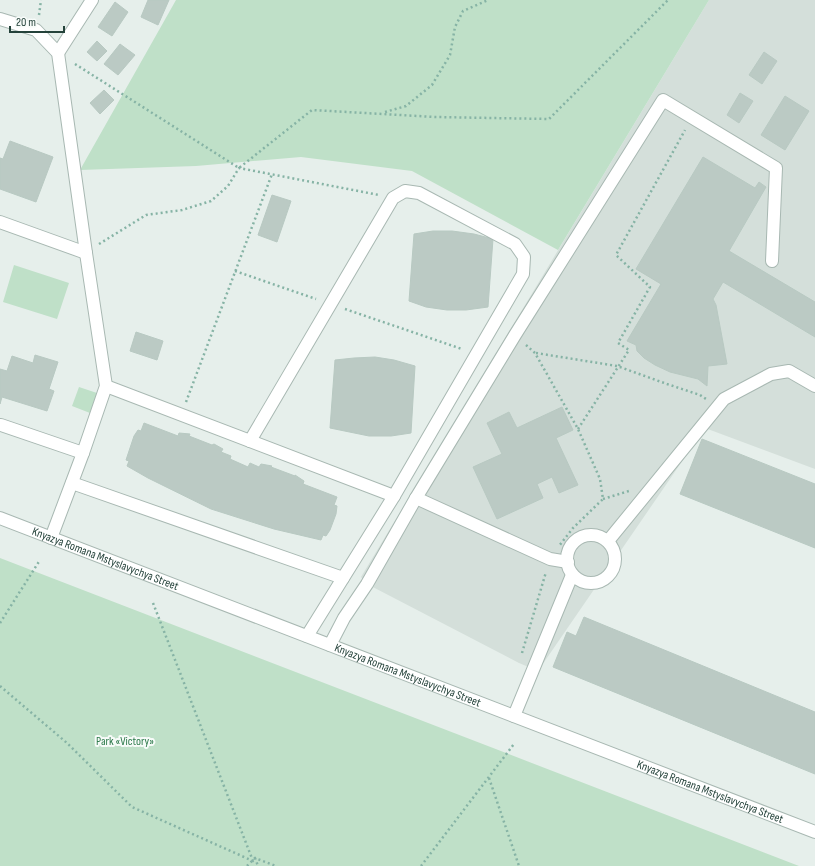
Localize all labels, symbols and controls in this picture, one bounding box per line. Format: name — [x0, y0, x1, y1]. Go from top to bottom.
scale bar — [10, 8, 64, 34]
text: 20 m — [16, 15, 36, 30]
street label: Knyazya Romana Mstyslavychya Street — [30, 524, 181, 594]
street label: Knyazya Romana Mstyslavychya Street — [332, 641, 483, 711]
park label: Park «Victory» — [96, 734, 154, 749]
street label: Knyazya Romana Mstyslavychya Street — [635, 757, 786, 827]

